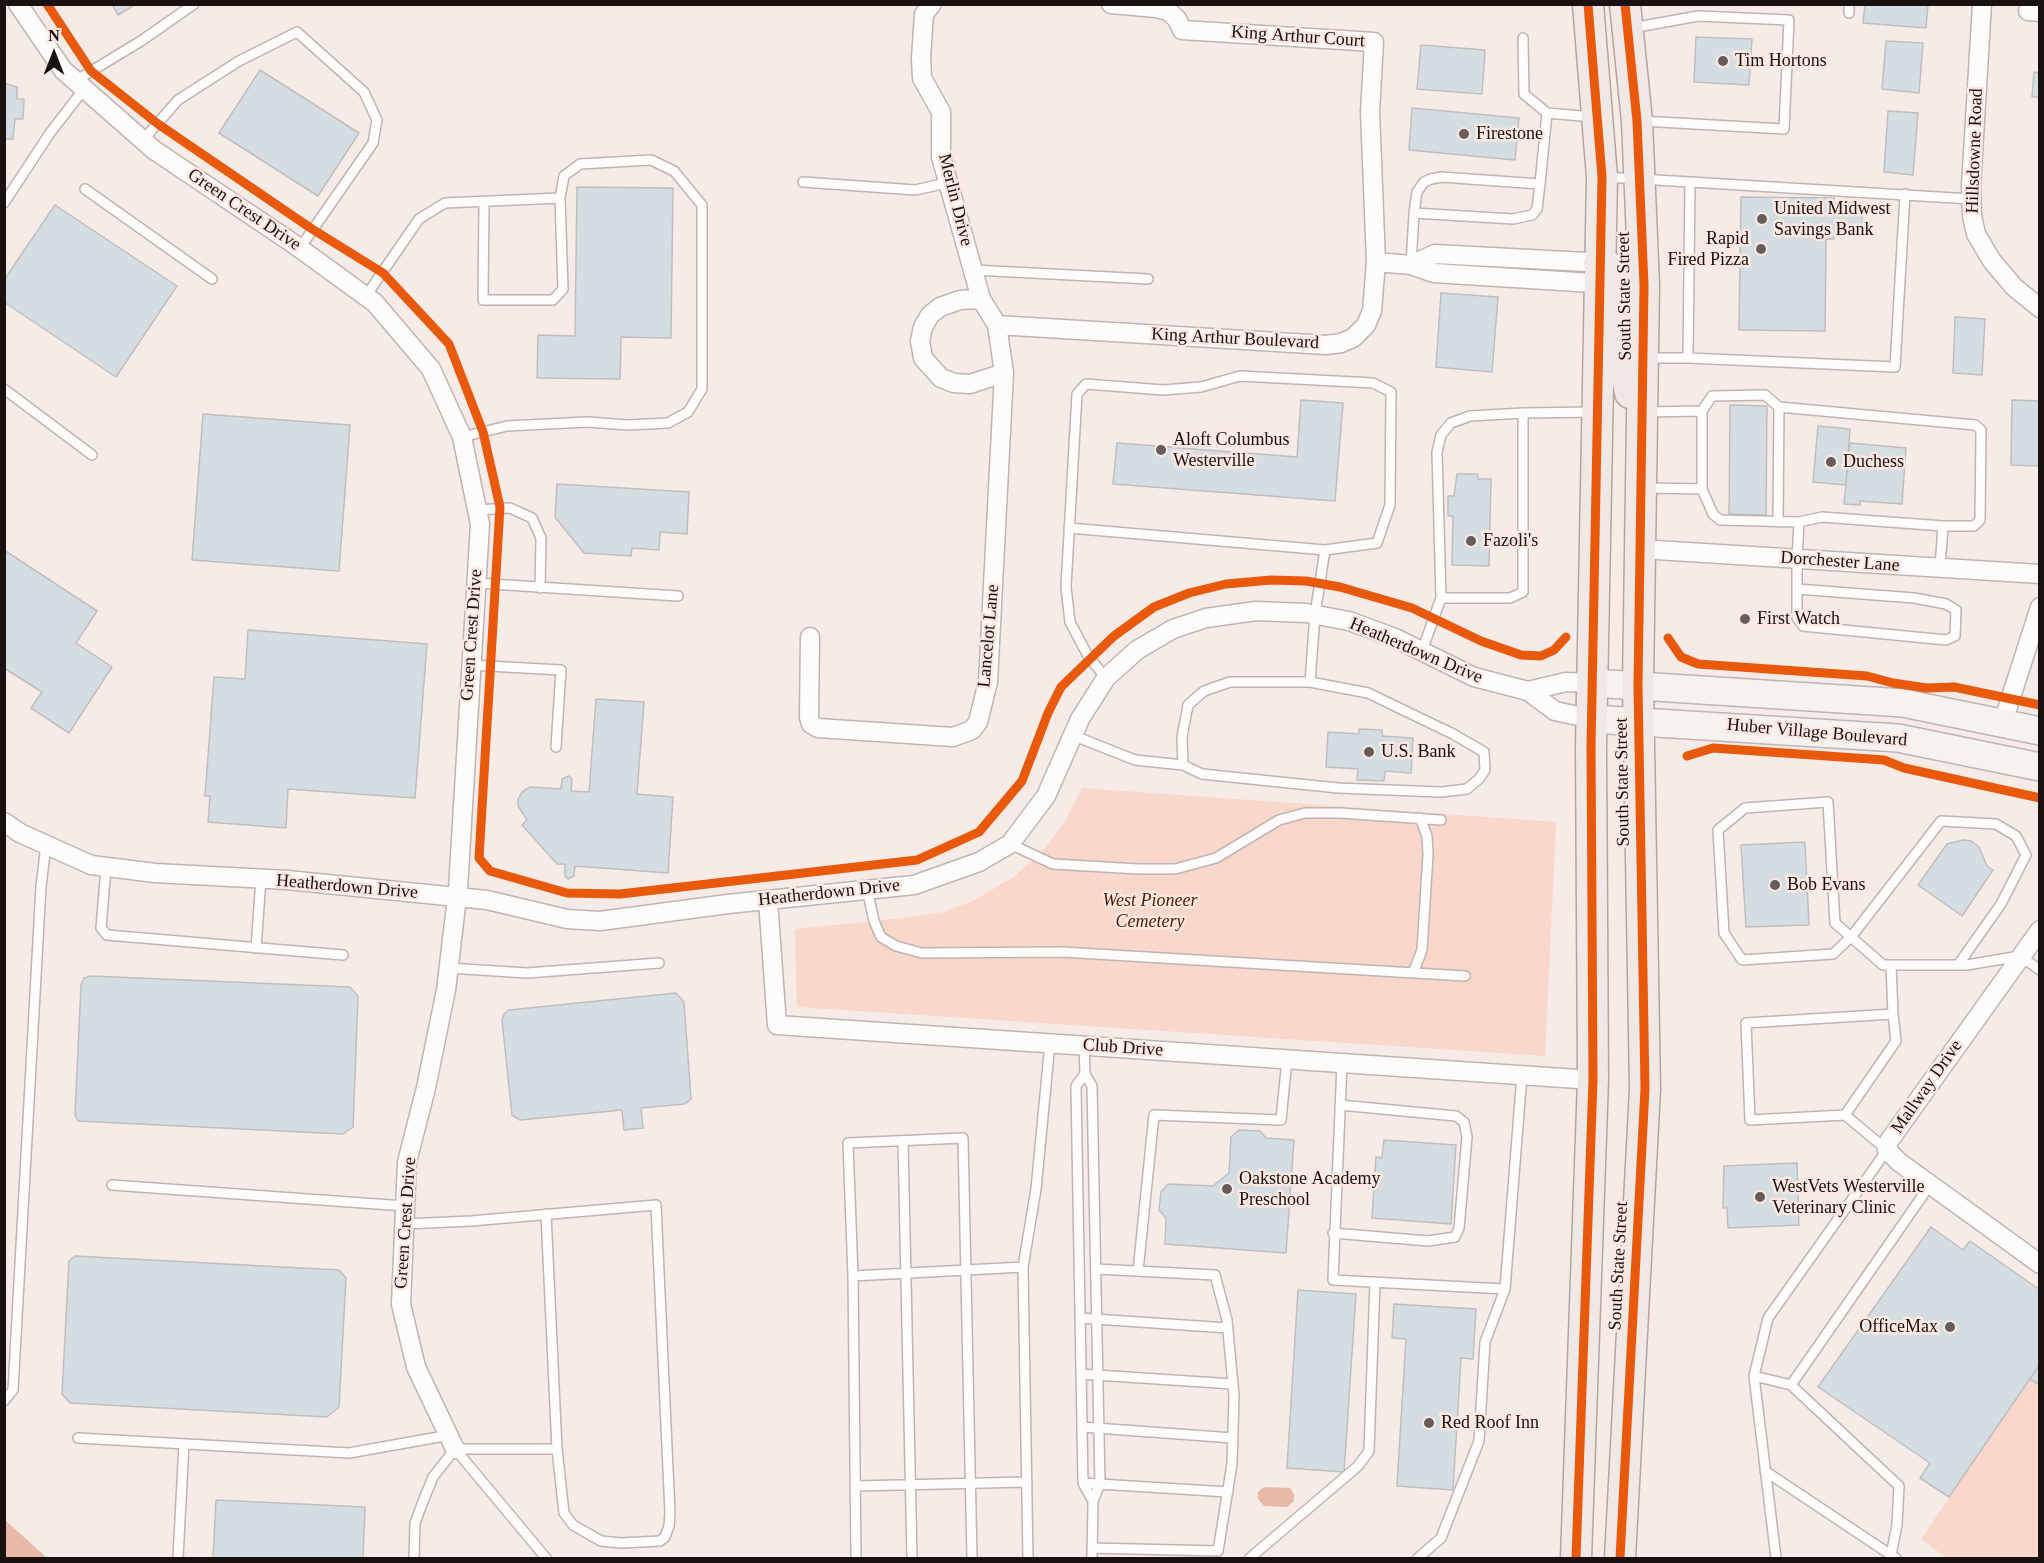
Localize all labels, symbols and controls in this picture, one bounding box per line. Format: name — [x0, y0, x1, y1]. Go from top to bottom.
street label: King Arthur Court — [1230, 22, 1366, 52]
north arrow — [24, 24, 84, 84]
text: N — [48, 27, 60, 44]
place label: Tim Hortons — [1735, 50, 1827, 72]
marker: Tim Hortons — [1716, 54, 1730, 68]
street label: Hillsdowne Road — [1962, 88, 1988, 214]
place label: Firestone — [1476, 123, 1543, 145]
marker: Firestone — [1457, 127, 1471, 141]
street label: Merlin Drive — [933, 152, 977, 248]
street label: Green Crest Drive — [183, 164, 305, 256]
place label: United Midwest Savings Bank — [1774, 198, 1890, 240]
marker: United Midwest Savings Bank — [1755, 212, 1769, 226]
place label: Rapid Fired Pizza — [1668, 228, 1749, 270]
street label: South State Street — [1613, 231, 1637, 361]
marker: Rapid Fired Pizza — [1754, 242, 1768, 256]
street label: King Arthur Boulevard — [1151, 324, 1319, 354]
place label: Aloft Columbus Westerville — [1173, 429, 1290, 472]
marker: Aloft Columbus Westerville — [1154, 443, 1168, 457]
place label: Duchess — [1843, 451, 1904, 473]
marker: Duchess — [1824, 455, 1838, 469]
place label: Fazoli's — [1483, 530, 1538, 552]
marker: Fazoli's — [1464, 534, 1478, 548]
street label: Dorchester Lane — [1780, 547, 1900, 577]
street label: Green Crest Drive — [457, 568, 487, 702]
street label: Lancelot Lane — [974, 584, 1004, 688]
place label: First Watch — [1757, 608, 1840, 630]
marker: First Watch — [1738, 612, 1752, 626]
street label: Heatherdown Drive — [1346, 613, 1486, 689]
street label: Huber Village Boulevard — [1726, 714, 1908, 752]
street label: South State Street — [1611, 717, 1635, 847]
place label: U.S. Bank — [1381, 741, 1456, 763]
marker: U.S. Bank — [1362, 745, 1376, 759]
street label: Heatherdown Drive — [275, 870, 419, 904]
place label: Bob Evans — [1787, 874, 1865, 896]
street label: Heatherdown Drive — [757, 875, 901, 911]
marker: Bob Evans — [1768, 878, 1782, 892]
park label: West Pioneer Cemetery — [1103, 890, 1197, 932]
street label: Club Drive — [1082, 1034, 1164, 1062]
street label: Mallway Drive — [1887, 1036, 1967, 1138]
street label: Green Crest Drive — [391, 1156, 421, 1290]
place label: Oakstone Academy Preschool — [1239, 1168, 1380, 1210]
place label: WestVets Westerville Veterinary Clinic — [1772, 1176, 1925, 1218]
marker: Oakstone Academy Preschool — [1220, 1182, 1234, 1196]
marker: WestVets Westerville Veterinary Clinic — [1753, 1190, 1767, 1204]
street label: South State Street — [1605, 1201, 1633, 1331]
place label: OfficeMax — [1859, 1316, 1938, 1338]
marker: OfficeMax — [1943, 1320, 1957, 1334]
place label: Red Roof Inn — [1441, 1412, 1539, 1434]
marker: Red Roof Inn — [1422, 1416, 1436, 1430]

